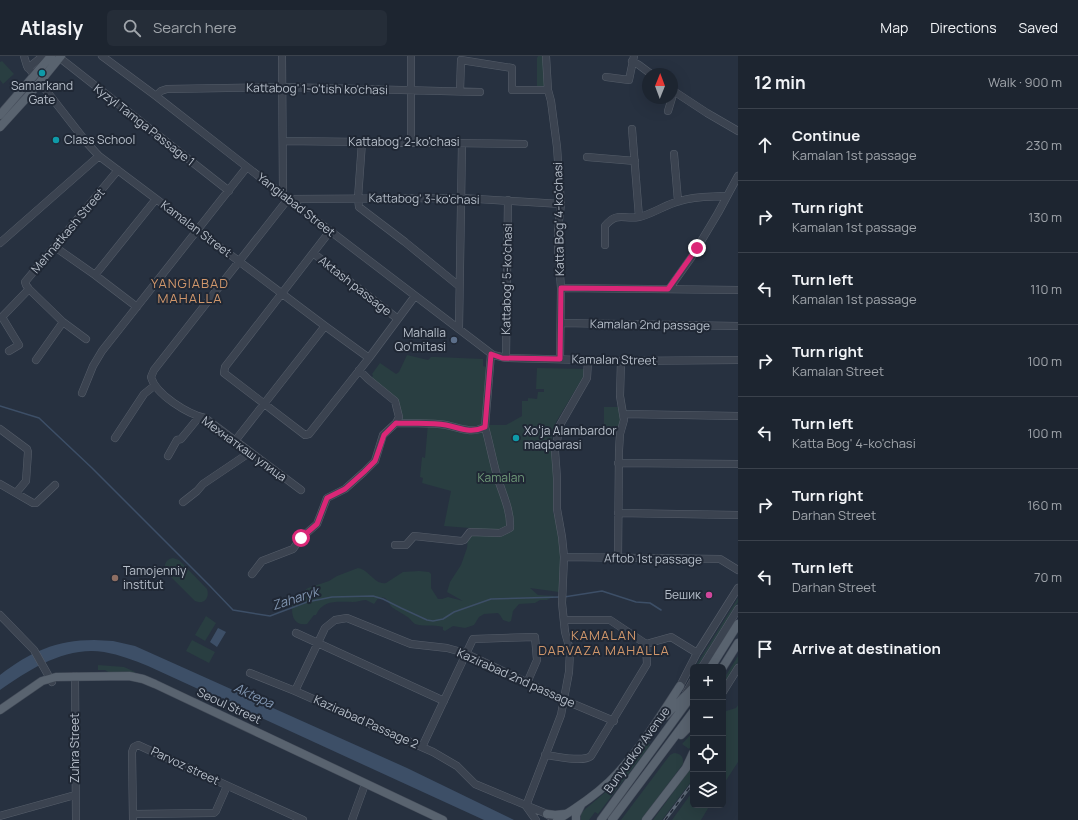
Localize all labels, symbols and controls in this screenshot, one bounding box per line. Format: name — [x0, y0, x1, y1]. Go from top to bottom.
search box — [107, 10, 387, 46]
text: Atlasly — [20, 15, 83, 41]
icon: search — [121, 17, 143, 39]
text: Search here — [153, 17, 236, 38]
text: Map — [880, 18, 908, 37]
text: Directions — [930, 18, 997, 37]
text: Saved — [1019, 18, 1058, 37]
marker: Samarkand Gate — [37, 68, 47, 78]
north arrow — [642, 68, 678, 104]
text: 12 min — [754, 71, 806, 94]
text: Walk · 900 m — [988, 73, 1062, 91]
place label: Samarkand Gate — [11, 77, 73, 108]
street label: Kattabog' 1-o'tish ko'chasi — [246, 79, 388, 98]
street label: Kyzyl Tamga Passage 1 — [90, 80, 198, 169]
text: Continue — [792, 125, 860, 146]
place label: Class School — [64, 131, 135, 148]
street label: Kattabog' 2-ko'chasi — [348, 133, 460, 150]
icon: ahead — [754, 134, 776, 156]
marker: Class School — [51, 135, 61, 145]
text: 230 m — [1026, 136, 1062, 154]
text: Kamalan 1st passage — [792, 146, 917, 164]
street label: Katta Bog' 4-ko'chasi — [549, 162, 568, 276]
street label: Yangiabad Street — [254, 169, 339, 241]
street label: Mehnatkash Street — [27, 184, 108, 277]
street label: Kattabog' 3-ko'chasi — [368, 189, 480, 208]
street label: Kamalan Street — [157, 196, 235, 261]
text: Turn right — [792, 197, 863, 218]
icon: right — [754, 206, 776, 228]
text: 130 m — [1028, 208, 1062, 226]
text: Kamalan 1st passage — [792, 218, 917, 236]
street label: Kattabog' 5-ko'chasi — [497, 223, 516, 335]
route end — [688, 239, 706, 257]
street label: Aktash passage — [315, 252, 395, 319]
text: Turn left — [792, 269, 854, 290]
district label: YANGIABAD MAHALLA — [151, 274, 229, 307]
icon: left — [754, 278, 776, 300]
text: 110 m — [1030, 280, 1062, 298]
text: Kamalan 1st passage — [792, 290, 917, 308]
street label: Kamalan 2nd passage — [590, 315, 710, 334]
place label: Mahalla Qo'mitasi — [394, 324, 446, 355]
marker: Mahalla Qo'mitasi — [449, 335, 459, 345]
text: Turn right — [792, 341, 863, 362]
street label: Kamalan Street — [571, 350, 657, 369]
icon: right — [754, 350, 776, 372]
text: 100 m — [1027, 352, 1062, 370]
text: Kamalan Street — [792, 362, 884, 380]
street label: Мехнаткаш улица — [198, 412, 290, 485]
text: Turn left — [792, 413, 854, 434]
place label: Xoʻja Alambardor maqbarasi — [524, 422, 617, 453]
icon: left — [754, 422, 776, 444]
text: 100 m — [1027, 424, 1062, 442]
marker: Xoʻja Alambardor maqbarasi — [511, 433, 521, 443]
text: Katta Bog' 4-ko'chasi — [792, 434, 916, 452]
park label: Kamalan — [477, 469, 525, 486]
text: Turn right — [792, 485, 863, 506]
icon: right — [754, 494, 776, 516]
text: 160 m — [1027, 496, 1062, 514]
text: Darhan Street — [792, 506, 876, 524]
route start — [292, 529, 310, 547]
street label: Aftob 1st passage — [604, 549, 702, 568]
text: Turn left — [792, 557, 854, 578]
place label: Tamojenniy institut — [123, 562, 187, 593]
icon: left — [754, 566, 776, 588]
text: 70 m — [1034, 568, 1062, 586]
marker: Tamojenniy institut — [110, 573, 120, 583]
text: Darhan Street — [792, 578, 876, 596]
water label: Zaharyk — [269, 581, 323, 614]
place label: Бешик — [665, 586, 702, 603]
marker: Бешик — [704, 590, 714, 600]
district label: KAMALAN DARVAZA MAHALLA — [538, 626, 670, 659]
icon: arrive — [754, 638, 776, 660]
text: Arrive at destination — [792, 638, 941, 659]
street label: Kazirabad 2nd passage — [454, 644, 578, 711]
map controls — [690, 664, 726, 808]
button: + — [690, 664, 726, 700]
water label: Aktepa — [231, 678, 278, 712]
street label: Seoul Street — [194, 683, 264, 728]
street label: Kazirabad Passage 2 — [311, 691, 422, 752]
button: − — [690, 700, 726, 736]
street label: Bunyudkor Avenue — [600, 703, 674, 796]
street label: Zuhra Street — [66, 713, 83, 783]
button: locate — [690, 736, 726, 772]
street label: Parvoz street — [148, 742, 222, 789]
button: layers — [690, 772, 726, 808]

